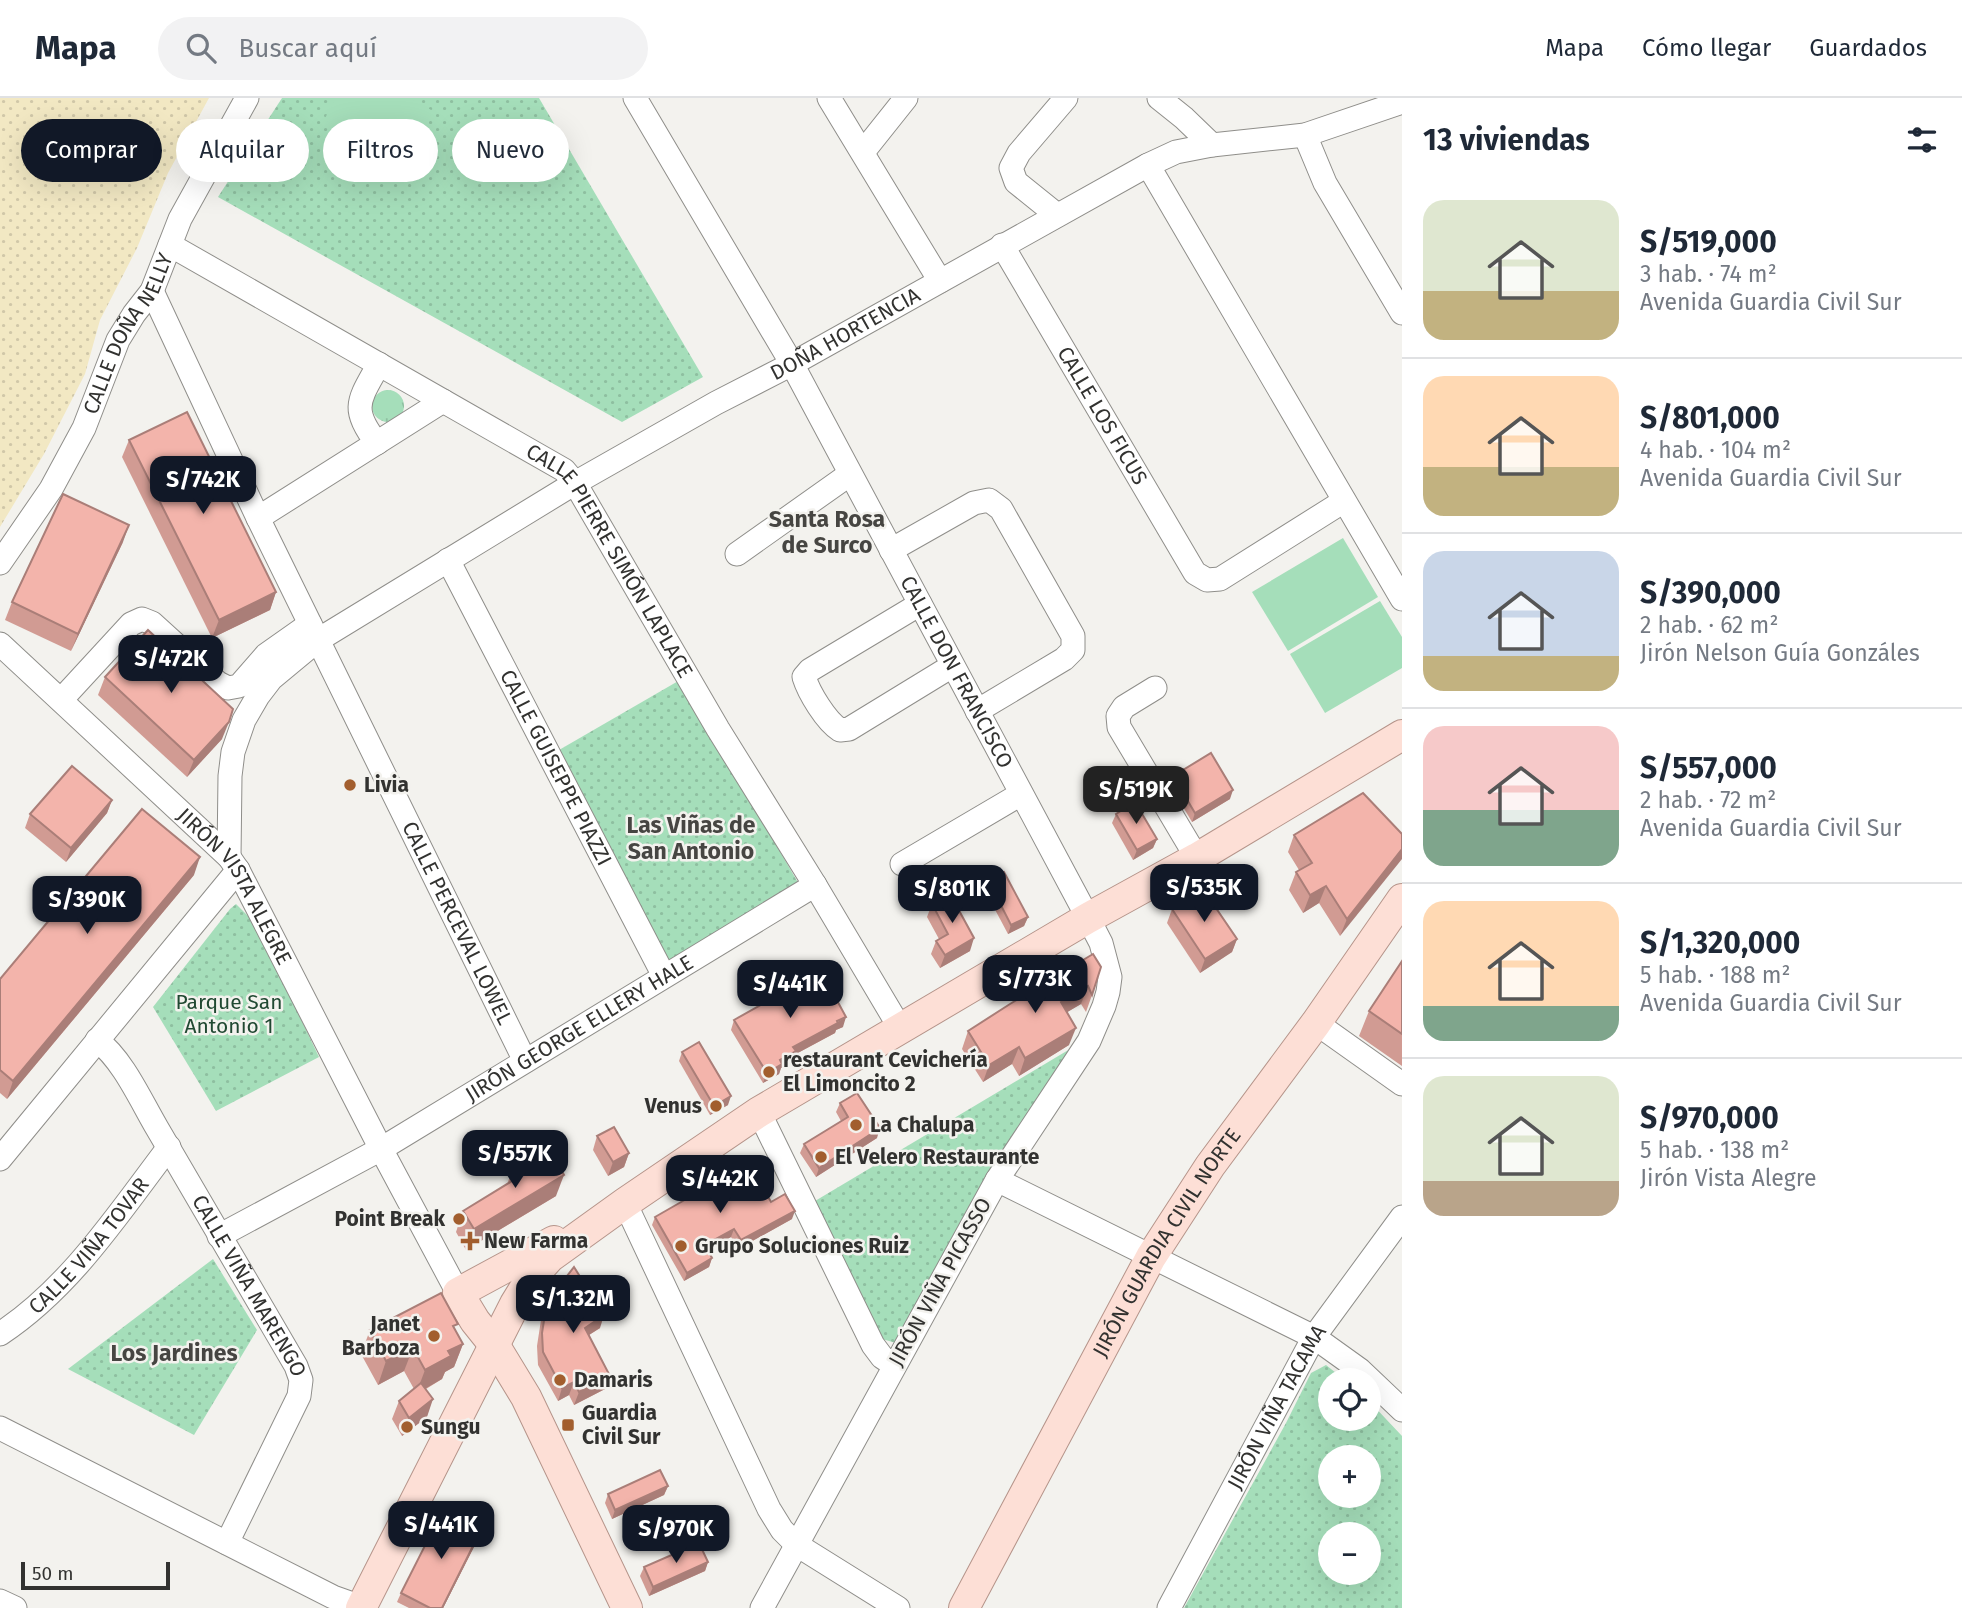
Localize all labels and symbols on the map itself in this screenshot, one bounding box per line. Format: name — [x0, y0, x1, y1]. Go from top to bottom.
street label: CALLE DOÑA NELLY — [78, 249, 179, 418]
street label: DOÑA HORTENCIA — [766, 282, 925, 386]
street label: CALLE LOS FICUS — [1052, 342, 1153, 489]
street label: CALLE PIERRE SIMÓN LAPLACE — [521, 438, 698, 682]
pin: S/742K — [146, 456, 260, 516]
district label: Santa Rosa de Surco — [769, 505, 885, 559]
street label: CALLE DON FRANCISCO — [895, 571, 1018, 773]
pin: S/472K — [114, 636, 228, 695]
street label: CALLE GUISEPPE PIAZZI — [494, 665, 617, 870]
pin: S/519K — [1079, 766, 1193, 826]
place label: Livia — [364, 772, 409, 798]
marker: Livia — [342, 777, 358, 793]
street label: JIRÓN VISTA ALEGRE — [172, 802, 297, 969]
district label: Las Viñas de San Antonio — [627, 811, 756, 865]
street label: CALLE PERCEVAL LOWEL — [396, 817, 518, 1030]
pin: S/535K — [1147, 864, 1261, 924]
pin: S/801K — [895, 866, 1009, 925]
pin: S/390K — [30, 876, 144, 936]
street label: JIRÓN GEORGE ELLERY HALE — [461, 949, 698, 1108]
pin: S/773K — [978, 956, 1092, 1015]
pin: S/441K — [733, 960, 847, 1020]
park label: Parque San Antonio 1 — [176, 989, 282, 1039]
place label: restaurant Cevichería El Limoncito 2 — [783, 1047, 988, 1097]
marker: restaurant Cevichería El Limoncito 2 — [761, 1064, 777, 1080]
place label: Venus — [644, 1093, 702, 1119]
marker: Venus — [708, 1098, 724, 1114]
place label: La Chalupa — [870, 1112, 974, 1138]
marker: La Chalupa — [848, 1117, 864, 1133]
street label: JIRÓN GUARDIA CIVIL NORTE — [1087, 1123, 1247, 1362]
pin: S/557K — [458, 1130, 572, 1190]
place label: El Velero Restaurante — [835, 1144, 1040, 1170]
marker: El Velero Restaurante — [813, 1149, 829, 1165]
pin: S/442K — [663, 1156, 777, 1215]
street label: CALLE VIÑA TOVAR — [23, 1172, 155, 1320]
street label: CALLE VIÑA MARENGO — [186, 1190, 312, 1380]
street label: JIRÓN VIÑA PICASSO — [883, 1193, 997, 1371]
place label: Point Break — [334, 1206, 445, 1232]
marker: Point Break — [451, 1211, 467, 1227]
place label: New Farma — [484, 1228, 588, 1254]
marker: New Farma — [462, 1233, 478, 1249]
place label: Grupo Soluciones Ruiz — [695, 1233, 909, 1259]
marker: Grupo Soluciones Ruiz — [673, 1238, 689, 1254]
pin: S/1.32M — [508, 1276, 638, 1335]
place label: Janet Barboza — [342, 1311, 421, 1361]
street label: JIRÓN VIÑA TACAMA — [1222, 1319, 1332, 1494]
marker: Janet Barboza — [426, 1328, 442, 1344]
district label: Los Jardines — [110, 1339, 238, 1367]
place label: Damaris — [574, 1367, 653, 1393]
marker: Damaris — [552, 1372, 568, 1388]
place label: Guardia Civil Sur — [582, 1400, 661, 1450]
place label: Sungu — [421, 1414, 481, 1440]
marker: Guardia Civil Sur — [560, 1417, 576, 1433]
marker: Sungu — [399, 1419, 415, 1435]
pin: S/441K — [384, 1502, 498, 1561]
pin: S/970K — [619, 1506, 733, 1565]
scale bar — [21, 1559, 170, 1591]

